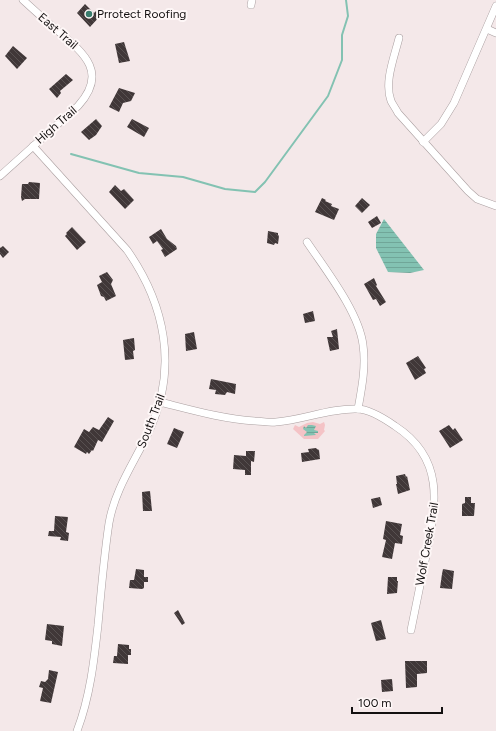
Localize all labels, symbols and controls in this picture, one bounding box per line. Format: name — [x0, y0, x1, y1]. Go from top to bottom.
place label: Prrotect Roofing — [97, 7, 186, 21]
marker: Prrotect Roofing — [84, 9, 94, 19]
street label: East Trail — [35, 10, 81, 52]
street label: High Trail — [32, 103, 80, 147]
street label: South Trail — [134, 392, 168, 450]
street label: Wolf Creek Trail — [413, 501, 441, 587]
scale bar — [352, 689, 442, 715]
text: 100 m — [358, 696, 392, 710]

